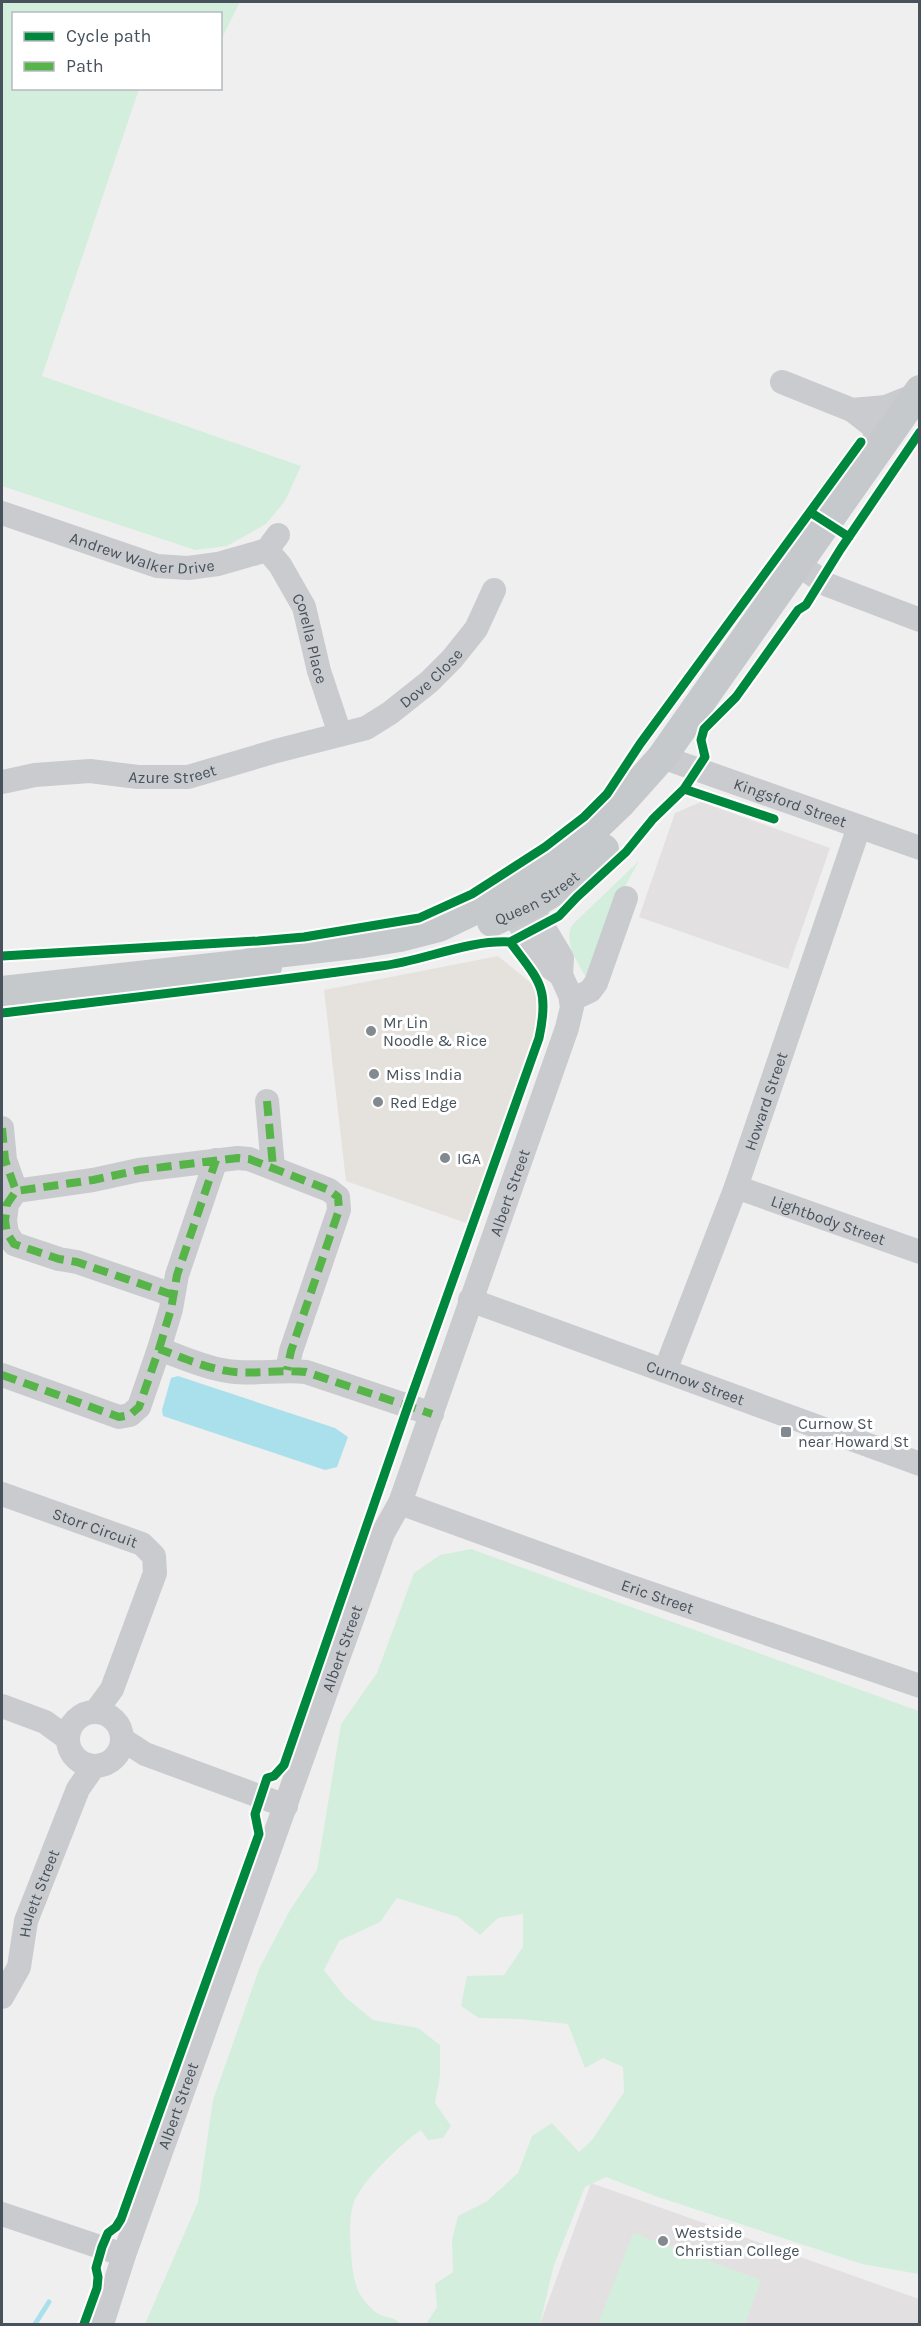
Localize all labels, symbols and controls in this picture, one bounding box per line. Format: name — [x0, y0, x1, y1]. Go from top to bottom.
legend — [12, 12, 222, 90]
text: Cycle path — [66, 25, 151, 47]
text: Path — [66, 55, 104, 77]
street label: Andrew Walker Drive — [67, 527, 216, 577]
street label: Corella Place — [288, 590, 332, 686]
street label: Dove Close — [395, 644, 466, 712]
street label: Azure Street — [127, 760, 218, 787]
street label: Kingsford Street — [731, 774, 849, 831]
street label: Queen Street — [492, 867, 583, 929]
place label: Mr Lin Noodle & Rice — [383, 1013, 487, 1050]
marker: Mr Lin Noodle & Rice — [364, 1024, 378, 1038]
street label: Howard Street — [740, 1049, 791, 1153]
place label: Miss India — [386, 1065, 462, 1084]
marker: Miss India — [367, 1067, 381, 1081]
place label: Red Edge — [390, 1093, 457, 1112]
marker: Red Edge — [371, 1095, 385, 1109]
street label: Albert Street — [485, 1147, 533, 1239]
place label: IGA — [457, 1149, 481, 1168]
marker: IGA — [438, 1151, 452, 1165]
street label: Lightbody Street — [769, 1191, 888, 1249]
street label: Curnow Street — [644, 1356, 747, 1409]
place label: Curnow St near Howard St — [798, 1414, 909, 1451]
marker: Curnow St near Howard St — [779, 1425, 793, 1439]
street label: Storr Circuit — [50, 1503, 140, 1551]
street label: Eric Street — [619, 1575, 697, 1617]
street label: Albert Street — [317, 1602, 366, 1694]
street label: Hulett Street — [14, 1846, 63, 1939]
street label: Albert Street — [153, 2060, 202, 2152]
place label: Westside Christian College — [675, 2223, 799, 2260]
marker: Westside Christian College — [656, 2234, 670, 2248]

